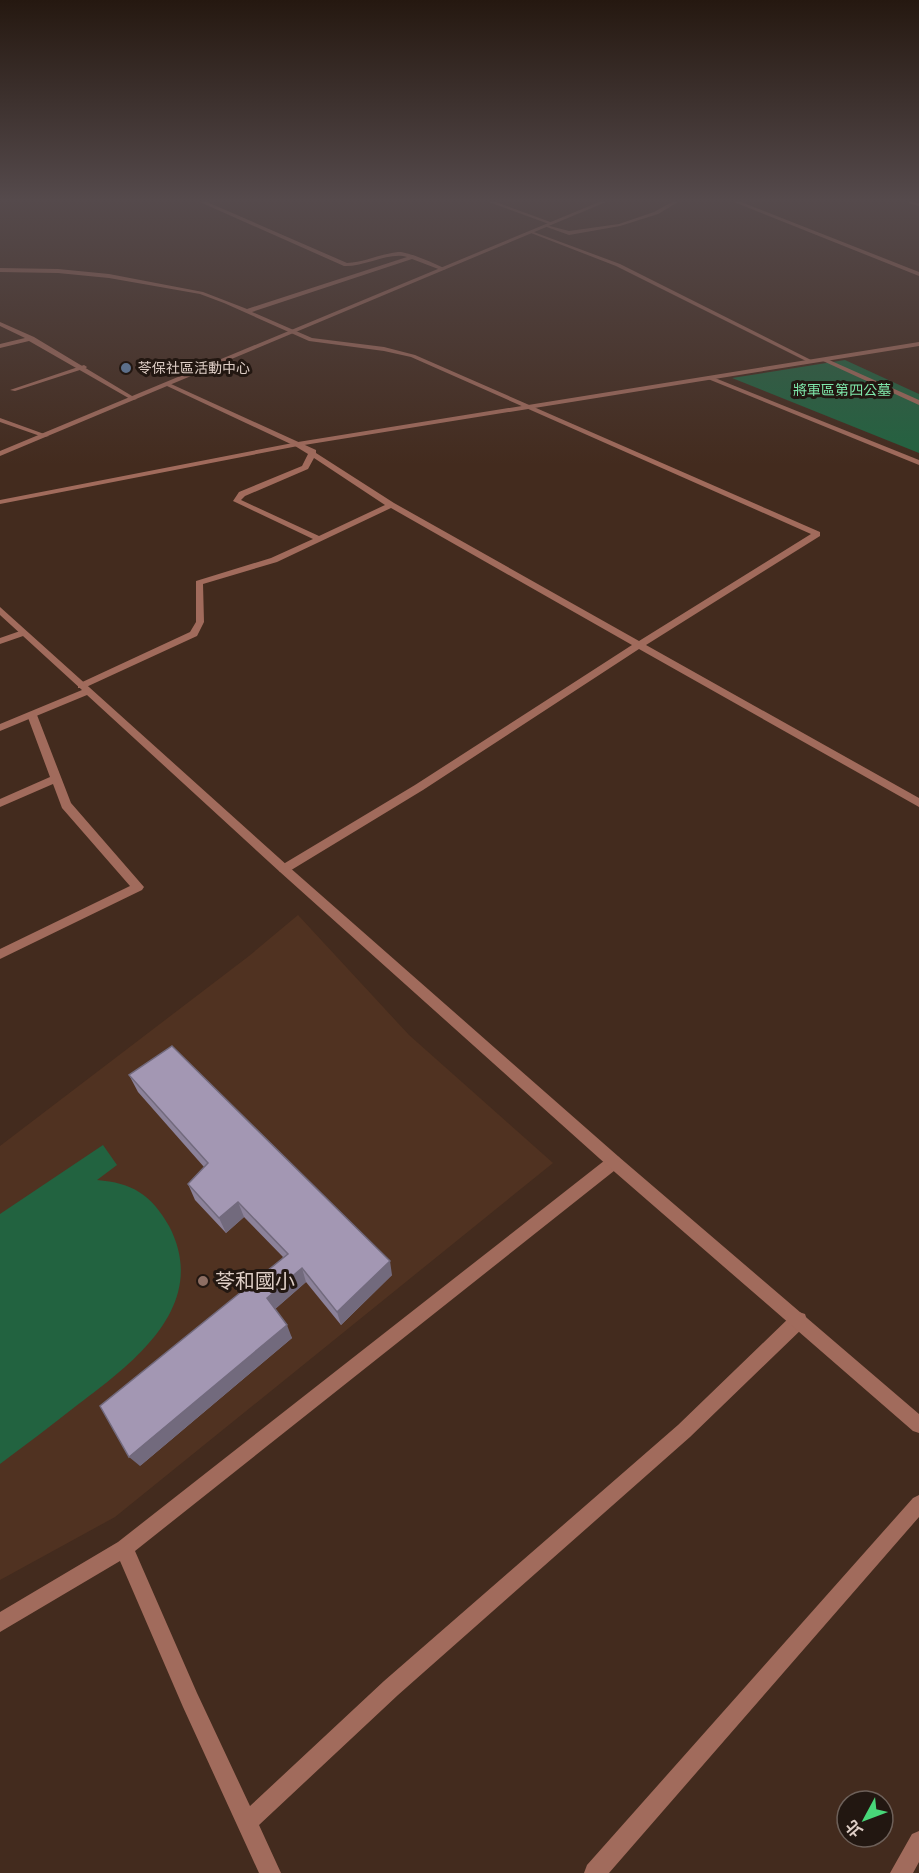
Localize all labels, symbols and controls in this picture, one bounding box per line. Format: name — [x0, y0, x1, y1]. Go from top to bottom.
marker: 苓保社區活動中心 — [119, 361, 133, 375]
place label: 苓保社區活動中心 — [138, 361, 250, 378]
park label: 將軍區第四公墓 — [793, 383, 891, 400]
place label: 苓和國小 — [215, 1270, 295, 1296]
marker: 苓和國小 — [196, 1274, 210, 1288]
north arrow — [835, 1789, 895, 1849]
text: 北 — [842, 1815, 868, 1840]

